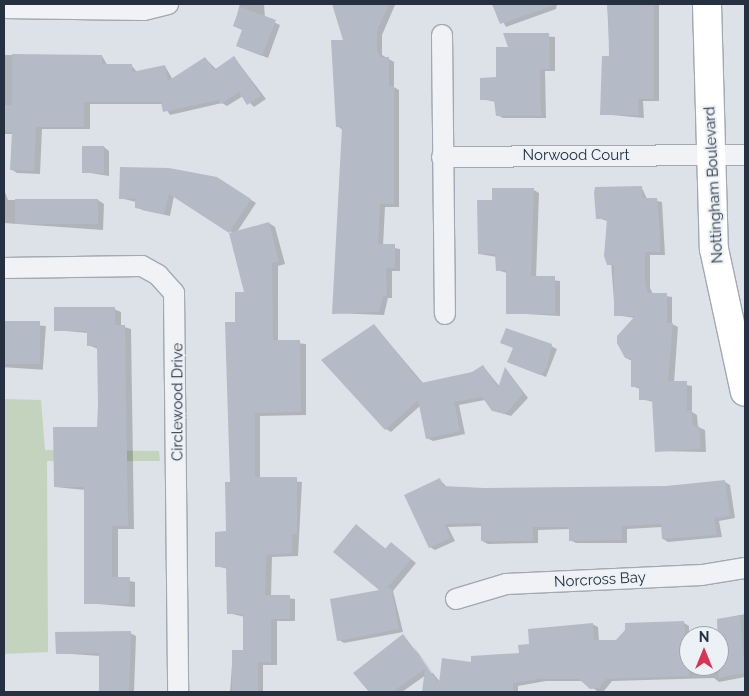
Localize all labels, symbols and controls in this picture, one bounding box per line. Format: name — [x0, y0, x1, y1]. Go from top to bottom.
street label: Nottingham Boulevard — [701, 106, 727, 264]
street label: Norwood Court — [523, 147, 629, 165]
street label: Circlewood Drive — [169, 343, 187, 461]
street label: Norcross Bay — [554, 569, 646, 591]
north arrow — [679, 626, 729, 676]
text: N — [699, 629, 709, 645]

